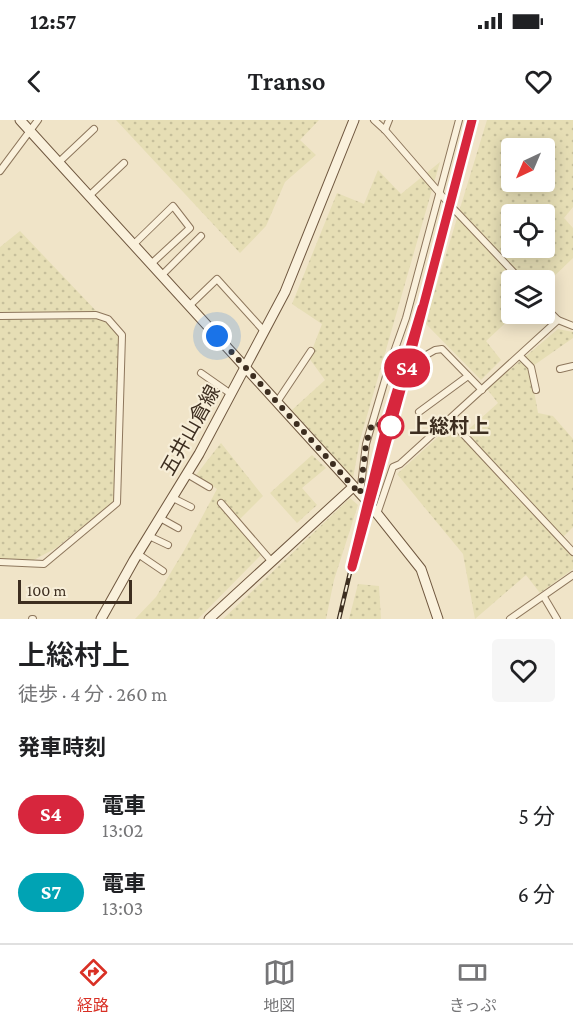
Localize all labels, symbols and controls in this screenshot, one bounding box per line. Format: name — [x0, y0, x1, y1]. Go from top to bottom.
text: 12:57 — [30, 9, 76, 34]
icon: back — [18, 65, 51, 98]
icon: heart — [522, 65, 555, 98]
text: Transo — [248, 66, 326, 96]
north arrow — [501, 138, 555, 192]
map controls — [501, 138, 555, 324]
button: locate — [501, 204, 555, 258]
button: layers — [501, 270, 555, 324]
your location — [202, 321, 232, 351]
line badge: S4 — [380, 348, 434, 388]
text: S4 — [396, 356, 418, 380]
street label: 五井山倉線 — [156, 381, 224, 479]
marker: 上総村上 — [378, 413, 404, 439]
place label: 上総村上 — [409, 415, 489, 437]
scale bar — [18, 577, 132, 604]
text: 100 m — [27, 582, 66, 599]
button: heart — [492, 639, 555, 702]
text: 上総村上 — [18, 640, 130, 671]
text: 徒歩 · 4 分 · 260 m — [18, 683, 167, 705]
text: 発車時刻 — [18, 735, 106, 760]
text: 電車 — [102, 793, 146, 818]
text: S4 — [40, 802, 62, 826]
text: 5 分 — [518, 804, 555, 829]
text: 13:02 — [102, 819, 143, 841]
text: 電車 — [102, 871, 146, 896]
text: S7 — [41, 880, 61, 904]
text: 6 分 — [518, 882, 555, 907]
text: 13:03 — [102, 897, 143, 919]
tab: 経路 — [77, 956, 110, 1016]
tab: 地図 — [263, 956, 296, 1016]
tab: きっぷ — [449, 956, 496, 1016]

